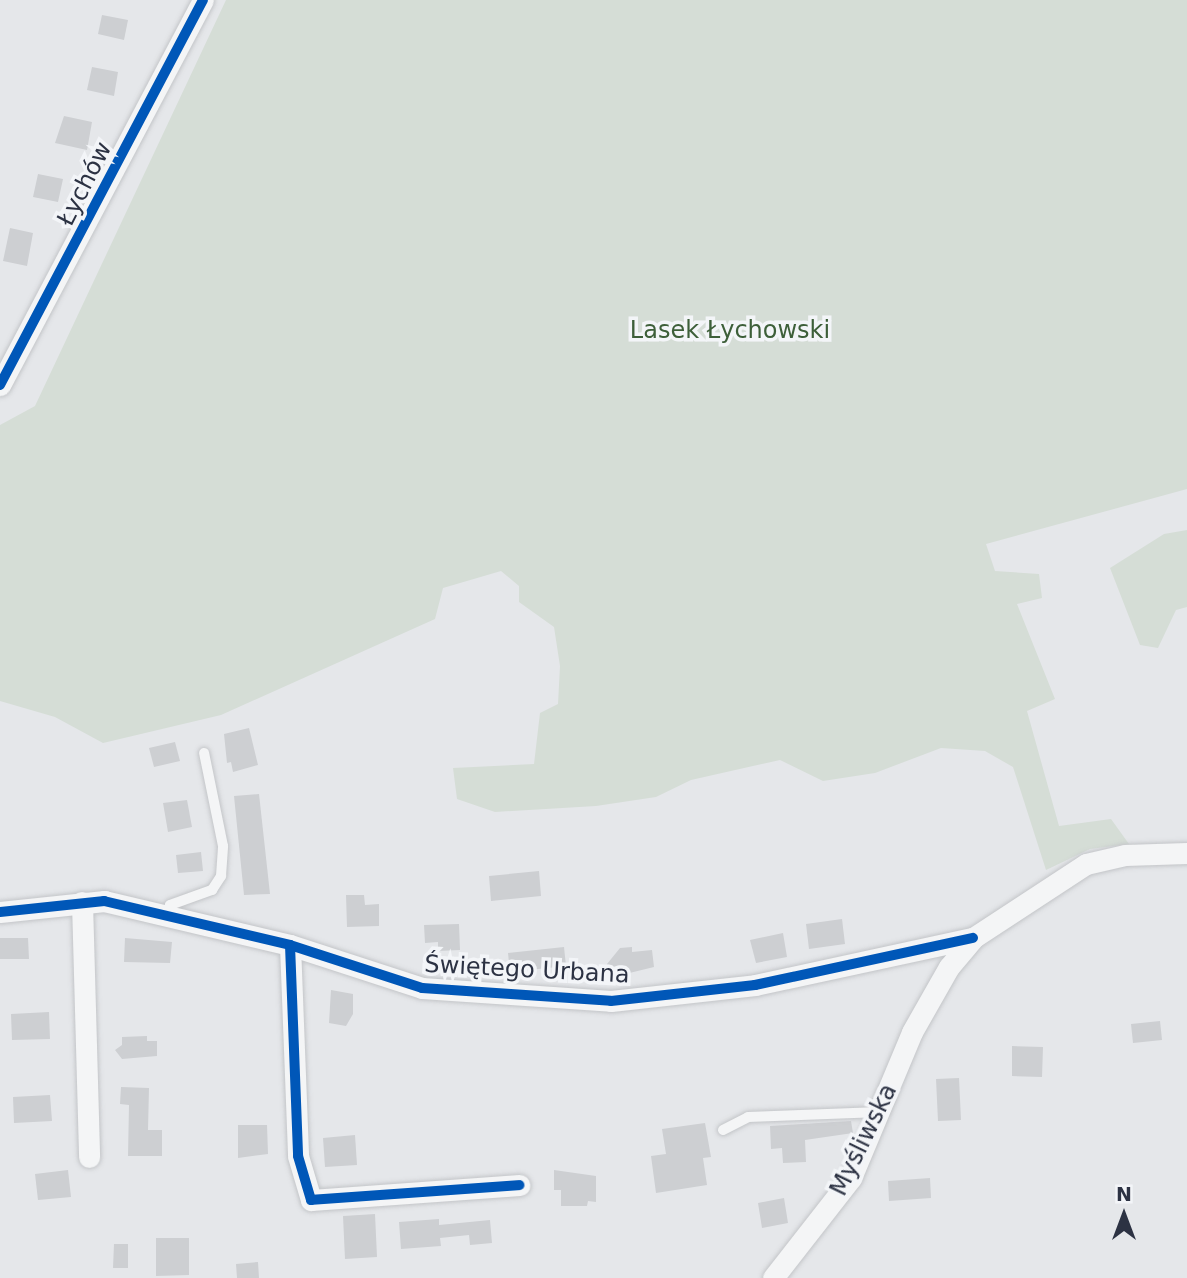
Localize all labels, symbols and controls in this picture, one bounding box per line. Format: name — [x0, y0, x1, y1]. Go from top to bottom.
street label: Łychów — [52, 137, 118, 231]
park label: Lasek Łychowski — [630, 317, 830, 345]
street label: Świętego Urbana — [424, 950, 630, 990]
street label: Myśliwska — [825, 1079, 903, 1201]
north arrow — [1089, 1180, 1159, 1250]
text: N — [1116, 1183, 1132, 1205]

